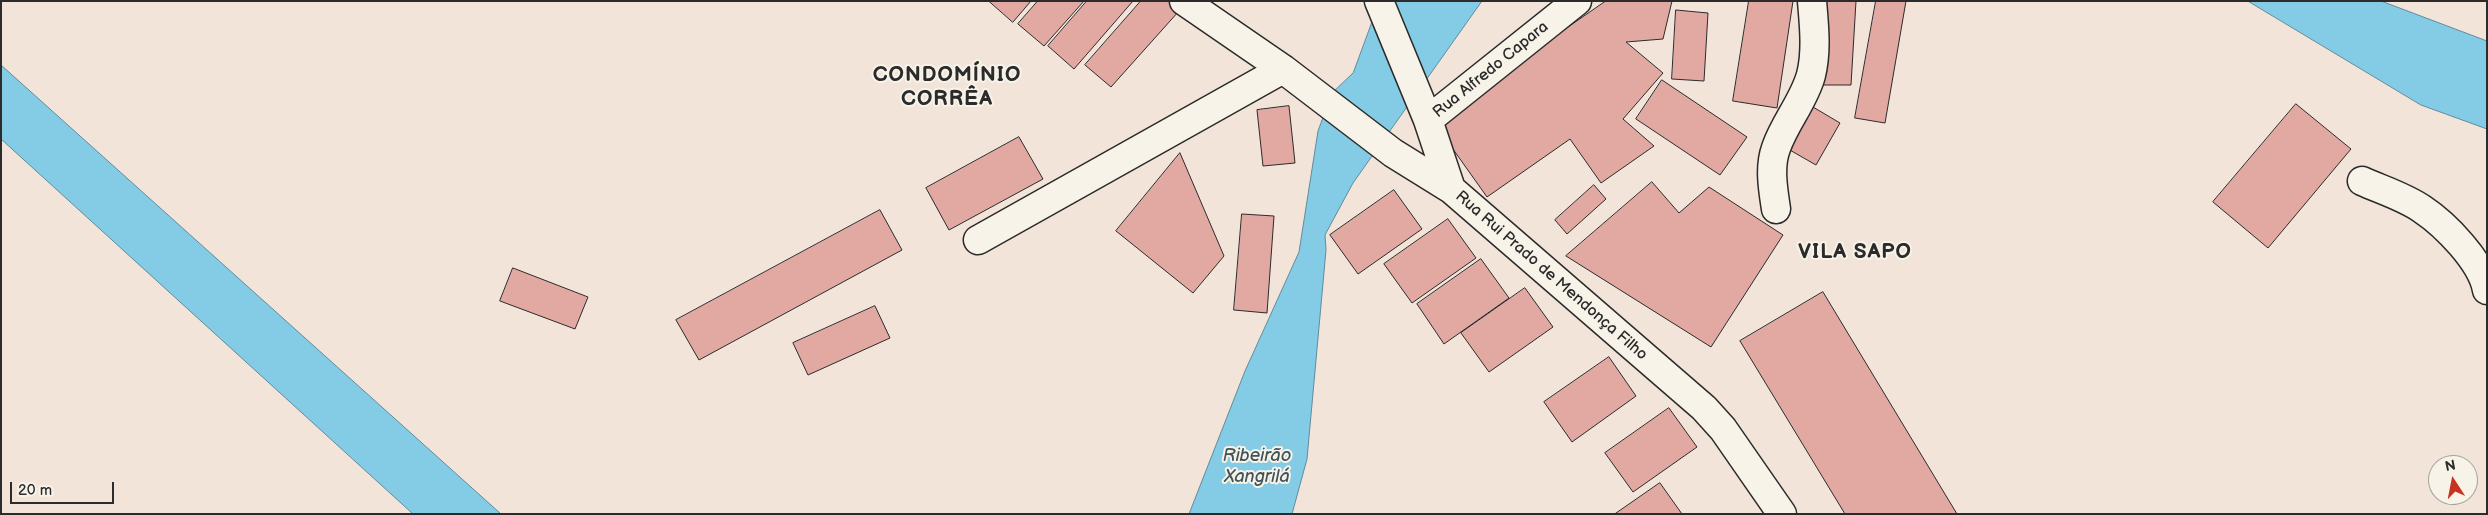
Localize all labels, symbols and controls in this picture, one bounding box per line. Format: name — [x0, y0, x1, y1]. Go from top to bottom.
street label: Rua Alfredo Capara — [1429, 18, 1553, 122]
district label: CONDOMÍNIO CORRÊA — [871, 63, 1023, 113]
street label: Rua Rui Prado de Mendonça Filho — [1451, 187, 1651, 365]
district label: VILA SAPO — [1797, 240, 1913, 266]
water label: Ribeirão Xangrilá — [1223, 445, 1291, 488]
north arrow — [2428, 455, 2478, 505]
text: N — [2443, 456, 2457, 475]
scale bar — [12, 472, 116, 504]
text: 20 m — [18, 481, 52, 500]

